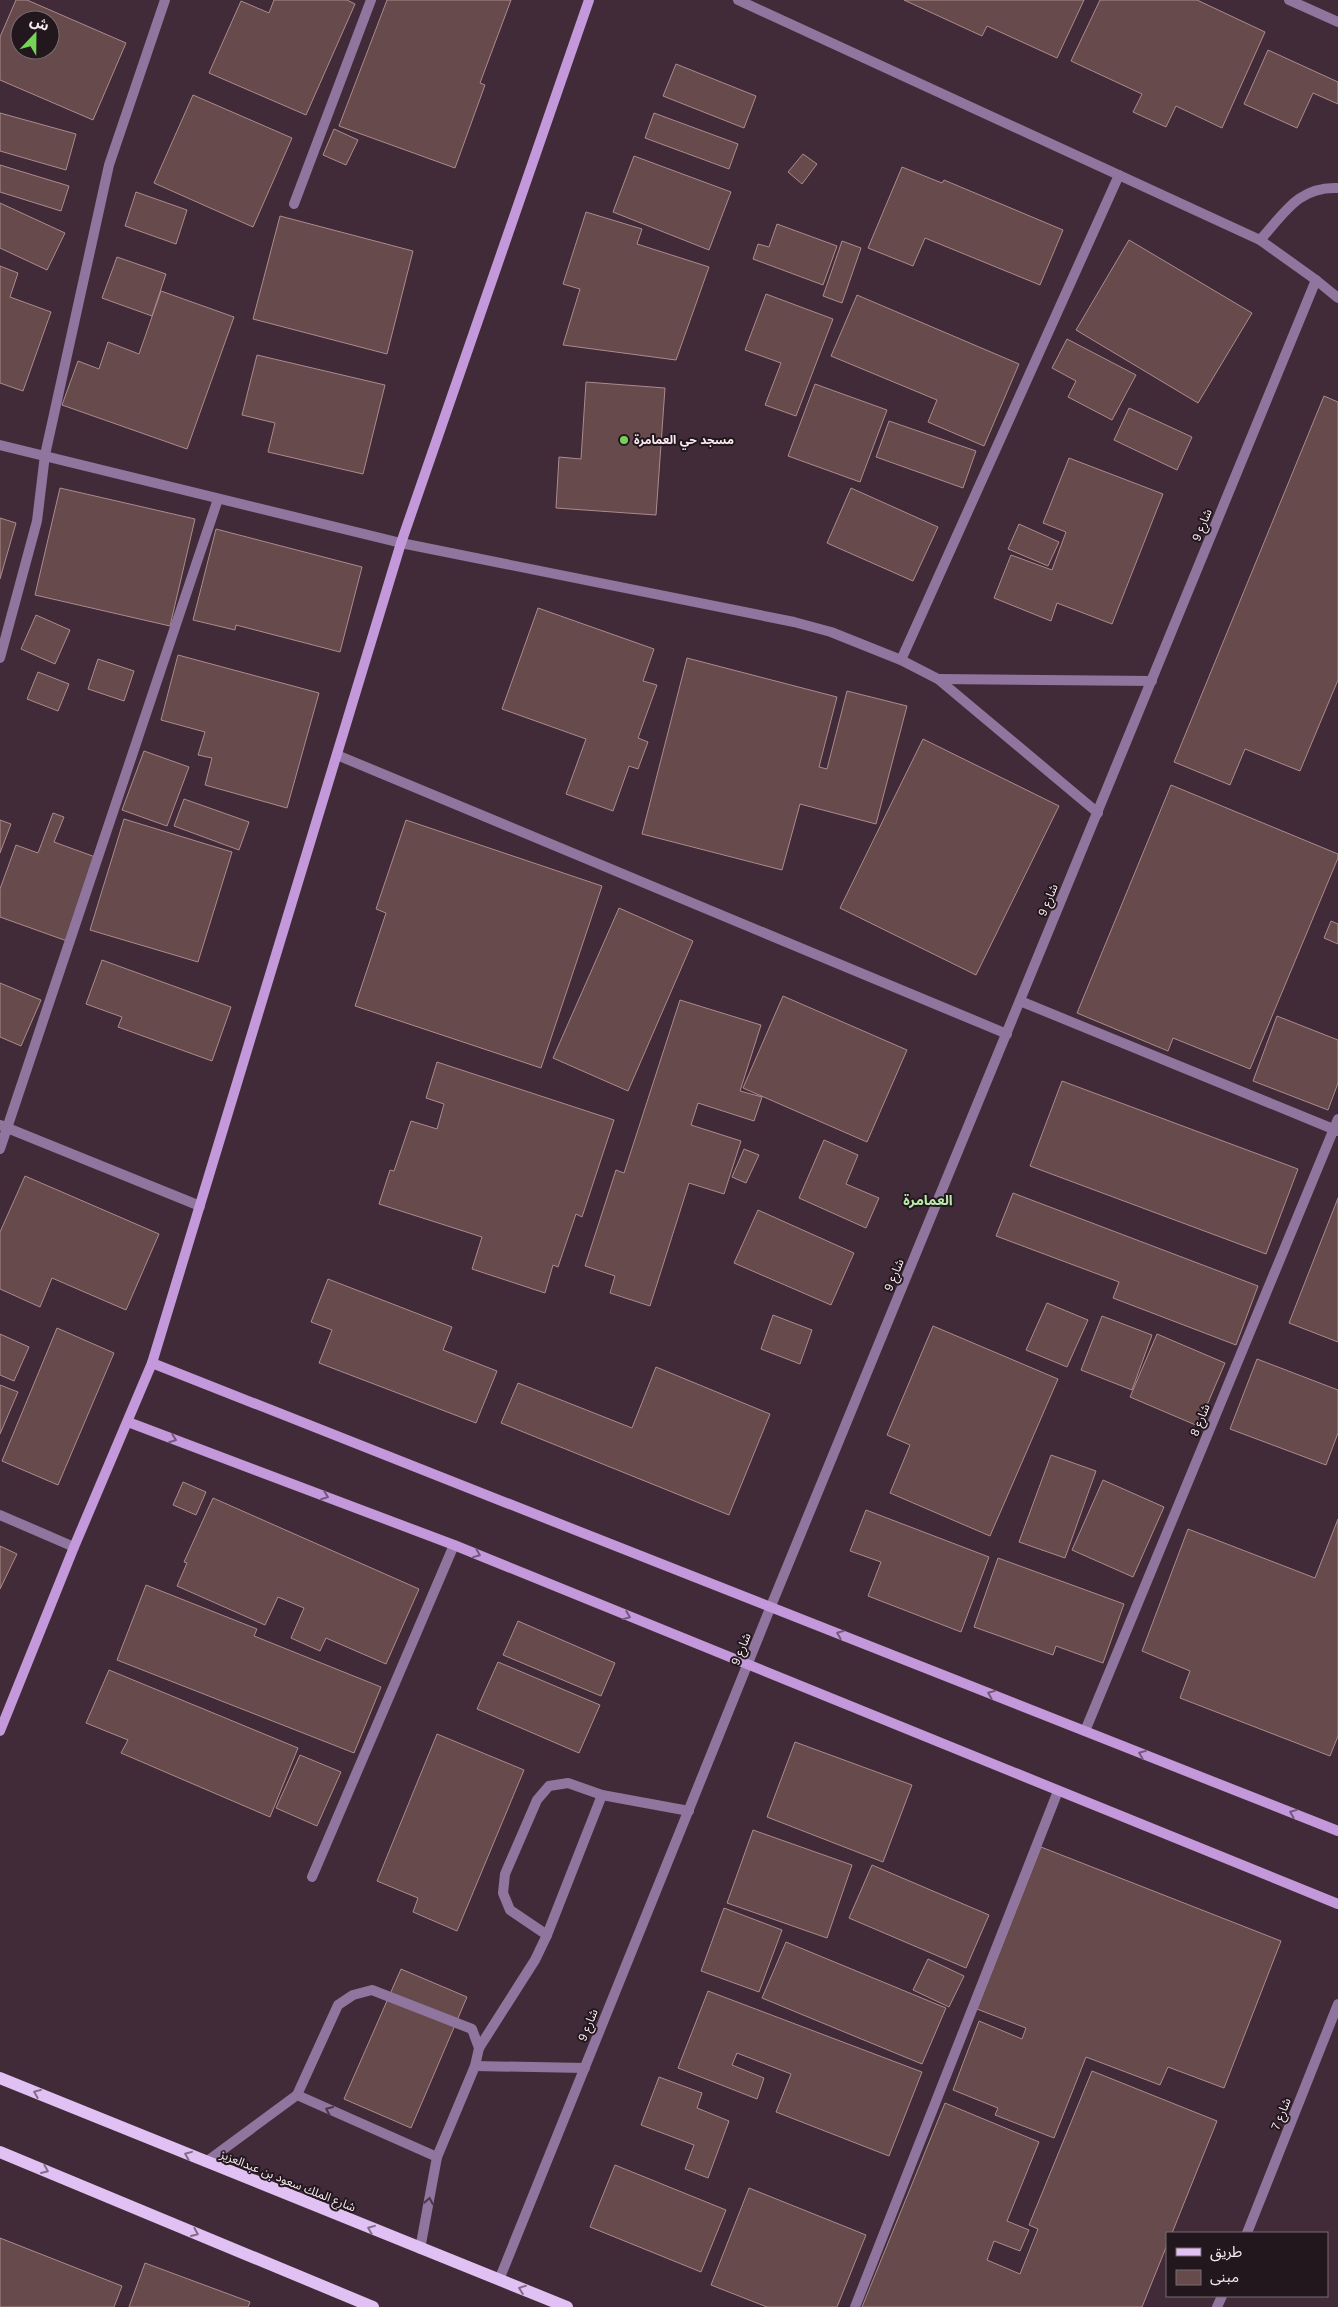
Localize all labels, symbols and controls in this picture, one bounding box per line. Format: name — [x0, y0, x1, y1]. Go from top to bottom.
north arrow — [10, 10, 60, 60]
text: ش — [28, 12, 52, 34]
place label: مسجد حي العمامرة — [634, 433, 734, 450]
marker: مسجد حي العمامرة — [618, 434, 630, 446]
street label: شارع 9 — [1189, 507, 1217, 544]
street label: شارع 9 — [1035, 882, 1063, 919]
district label: العمامرة — [903, 1192, 953, 1209]
street label: شارع 9 — [881, 1257, 909, 1294]
street label: شارع 8 — [1187, 1402, 1215, 1439]
one-way arrow — [169, 1433, 177, 1443]
one-way arrow — [321, 1490, 329, 1500]
one-way arrow — [472, 1548, 481, 1559]
one-way arrow — [622, 1610, 631, 1621]
one-way arrow — [836, 1629, 844, 1639]
street label: شارع 9 — [728, 1631, 756, 1668]
one-way arrow — [987, 1689, 995, 1699]
one-way arrow — [1138, 1749, 1147, 1760]
one-way arrow — [1289, 1809, 1298, 1820]
street label: شارع 9 — [575, 2007, 603, 2044]
one-way arrow — [33, 2089, 42, 2100]
street label: شارع 7 — [1268, 2096, 1296, 2133]
one-way arrow — [325, 2105, 334, 2116]
street label: شارع الملك سعود بن عبدالعزيز — [217, 2147, 358, 2216]
one-way arrow — [184, 2150, 193, 2161]
one-way arrow — [40, 2164, 49, 2175]
one-way arrow — [424, 2196, 434, 2205]
one-way arrow — [367, 2224, 376, 2235]
one-way arrow — [190, 2227, 199, 2238]
legend — [1166, 2232, 1328, 2297]
text: طريق — [1210, 2243, 1242, 2262]
text: مبنى — [1210, 2268, 1239, 2286]
one-way arrow — [518, 2285, 527, 2295]

